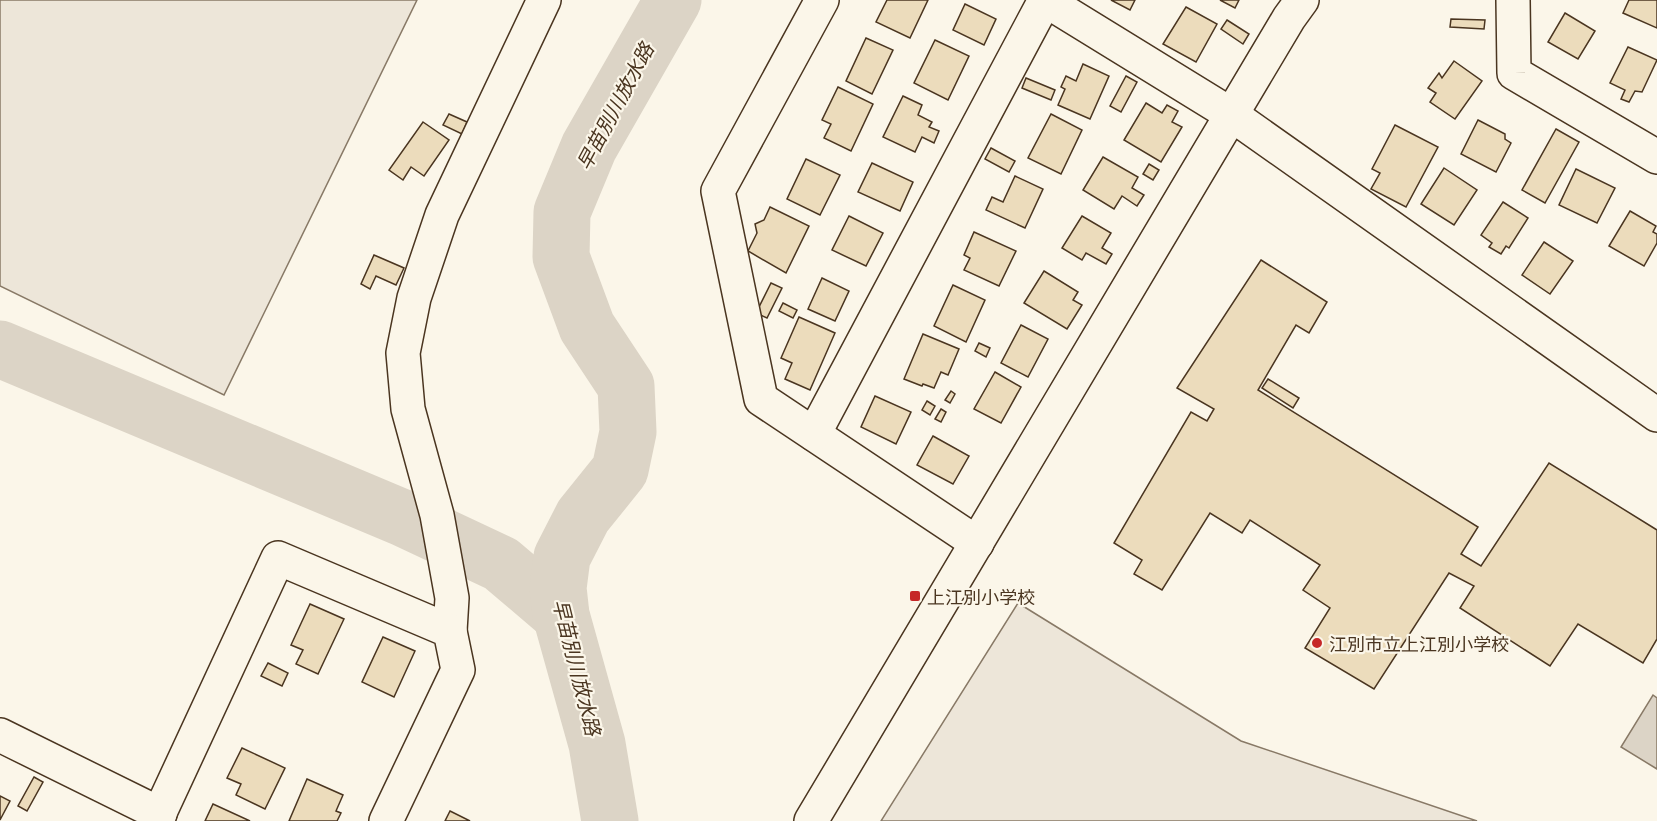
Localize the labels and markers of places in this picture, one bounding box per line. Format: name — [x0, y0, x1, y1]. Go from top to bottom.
place label: 上江別小学校 — [927, 583, 1035, 609]
marker: 上江別小学校 — [908, 589, 922, 603]
place label: 江別市立上江別小学校 — [1329, 630, 1509, 656]
marker: 江別市立上江別小学校 — [1310, 636, 1324, 650]

